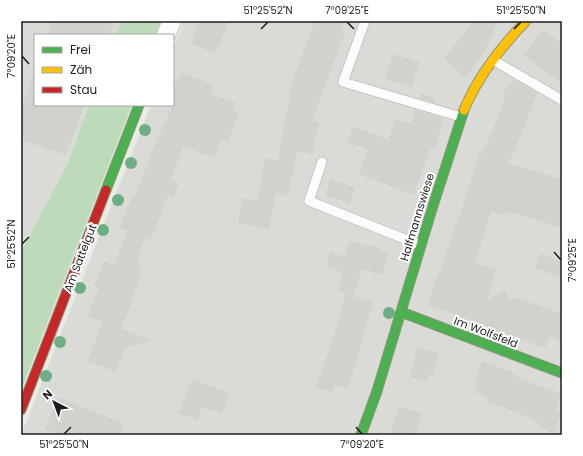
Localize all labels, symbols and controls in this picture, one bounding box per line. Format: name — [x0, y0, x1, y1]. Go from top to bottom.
text: 51°25'52"N — [243, 3, 293, 18]
text: 7°09'25"E — [325, 3, 369, 18]
text: 51°25'50"N — [496, 3, 546, 18]
text: 7°09'20"E — [4, 34, 19, 78]
legend — [34, 34, 174, 106]
text: Frei — [70, 41, 91, 58]
text: Zäh — [70, 61, 92, 78]
text: Stau — [70, 81, 97, 98]
street label: Halfmannswiese — [396, 171, 438, 263]
text: 51°25'52"N — [4, 219, 19, 269]
street label: Am Sattelgut — [60, 222, 100, 294]
text: 7°09'25"E — [565, 238, 580, 282]
street label: Im Wolfsfeld — [452, 312, 520, 352]
north arrow — [34, 382, 74, 422]
text: N — [39, 386, 56, 403]
text: 51°25'50"N — [39, 437, 89, 452]
text: 7°09'20"E — [340, 437, 384, 452]

